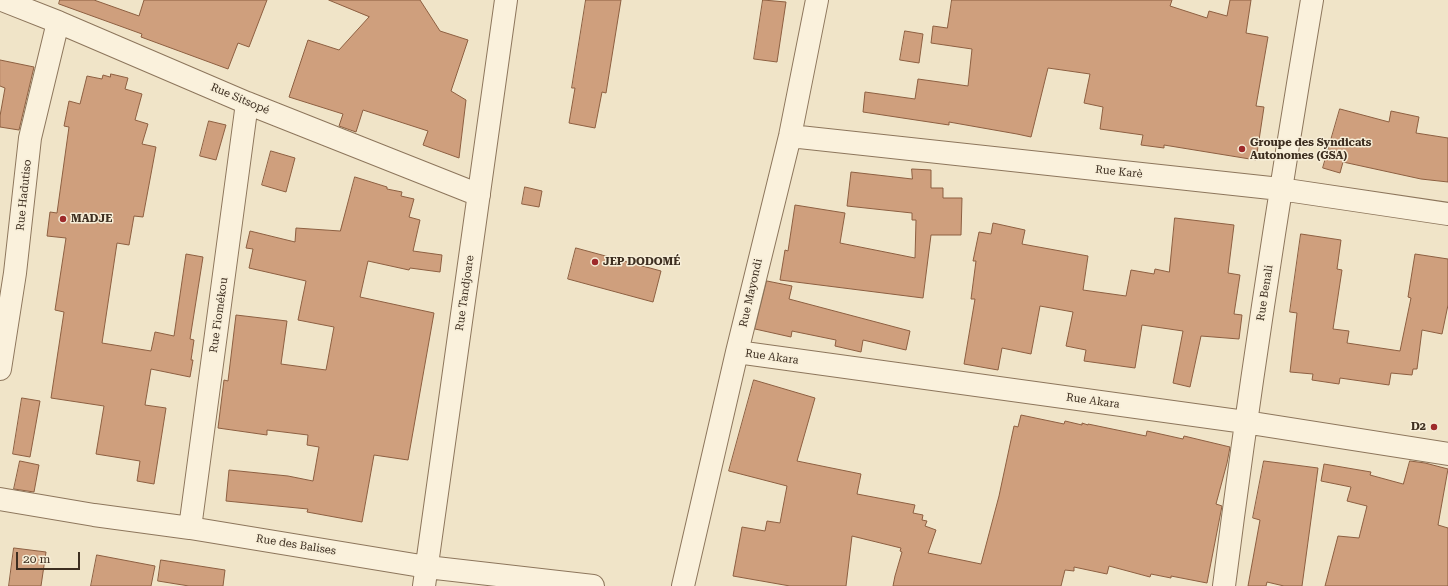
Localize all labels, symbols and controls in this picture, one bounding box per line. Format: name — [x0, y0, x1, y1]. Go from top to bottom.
street label: Rue Sitsopé — [209, 81, 271, 117]
place label: Groupe des Syndicats Autonomes (GSA) — [1250, 136, 1372, 162]
marker: Groupe des Syndicats Autonomes (GSA) — [1237, 144, 1247, 154]
street label: Rue Hadutiso — [14, 159, 34, 231]
street label: Rue Karè — [1095, 163, 1143, 181]
place label: MADJE — [71, 212, 112, 226]
marker: MADJE — [58, 214, 68, 224]
street label: Rue Tandjoare — [453, 254, 477, 332]
place label: JEP DODOMÉ — [603, 255, 680, 269]
marker: JEP DODOMÉ — [590, 257, 600, 267]
street label: Rue Mayondi — [737, 257, 765, 329]
street label: Rue Benali — [1254, 264, 1276, 322]
street label: Rue Fiomékou — [207, 276, 231, 354]
street label: Rue Akara — [744, 347, 800, 367]
street label: Rue Akara — [1065, 391, 1121, 411]
place label: D2 — [1411, 420, 1426, 434]
marker: D2 — [1429, 422, 1439, 432]
street label: Rue des Balises — [255, 532, 337, 558]
scale bar — [18, 544, 82, 570]
text: 20 m — [23, 552, 50, 566]

